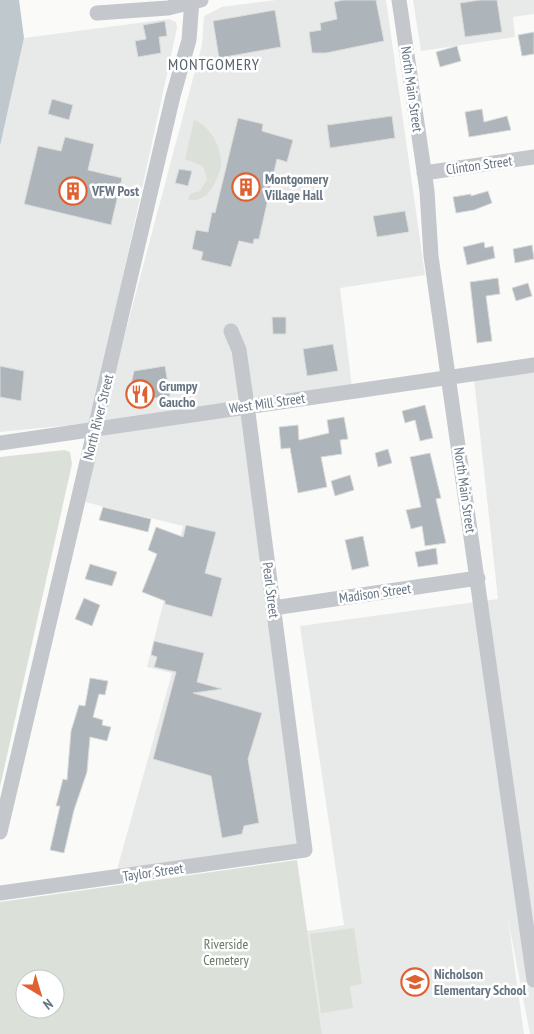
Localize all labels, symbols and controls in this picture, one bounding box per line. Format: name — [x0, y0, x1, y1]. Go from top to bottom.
street label: North Main Street — [397, 45, 427, 133]
district label: MONTGOMERY — [168, 54, 260, 74]
street label: Clinton Street — [445, 151, 513, 179]
place label: Montgomery Village Hall — [264, 170, 329, 204]
building icon: Montgomery Village Hall — [231, 172, 261, 202]
building icon: VFW Post — [58, 176, 88, 206]
place label: VFW Post — [91, 182, 139, 200]
street label: North River Street — [79, 372, 117, 462]
place label: Grumpy Gaucho — [159, 377, 198, 411]
restaurant icon: Grumpy Gaucho — [125, 379, 155, 409]
street label: West Mill Street — [228, 389, 306, 417]
street label: North Main Street — [450, 446, 480, 534]
street label: Pearl Street — [259, 561, 283, 619]
street label: Madison Street — [338, 579, 412, 607]
street label: Taylor Street — [122, 859, 185, 885]
park label: Riverside Cemetery — [203, 935, 249, 969]
place label: Nicholson Elementary School — [434, 965, 527, 999]
school or university icon: Nicholson Elementary School — [400, 967, 430, 997]
north arrow — [15, 969, 65, 1019]
text: N — [39, 995, 57, 1014]

